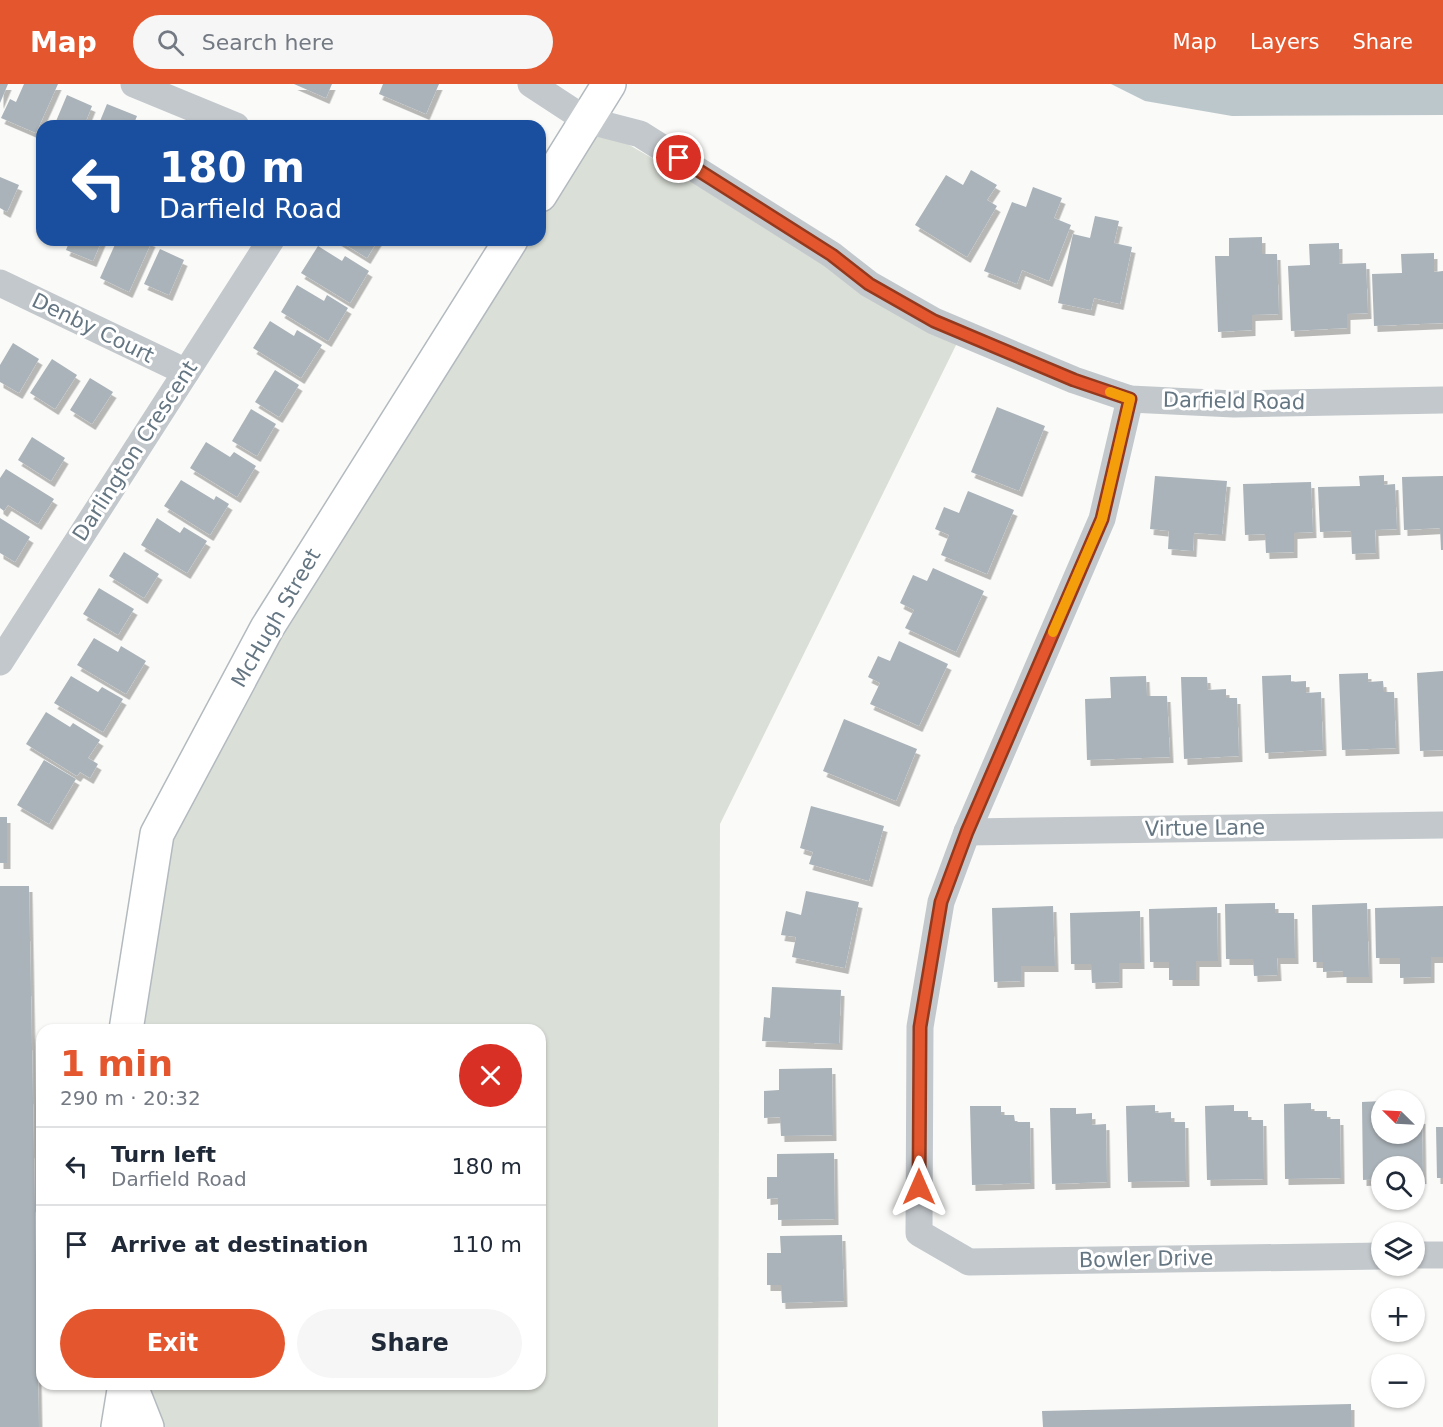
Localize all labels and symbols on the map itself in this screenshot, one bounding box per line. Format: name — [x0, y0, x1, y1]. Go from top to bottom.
pin — [653, 132, 704, 183]
street label: Denby Court — [28, 288, 158, 368]
street label: Darlington Crescent — [68, 357, 202, 545]
street label: Darfield Road — [1163, 388, 1305, 414]
street label: McHugh Street — [227, 544, 325, 692]
street label: Virtue Lane — [1145, 815, 1265, 841]
north arrow — [1371, 1090, 1425, 1144]
position arrow — [887, 1155, 951, 1219]
street label: Bowler Drive — [1079, 1246, 1213, 1272]

